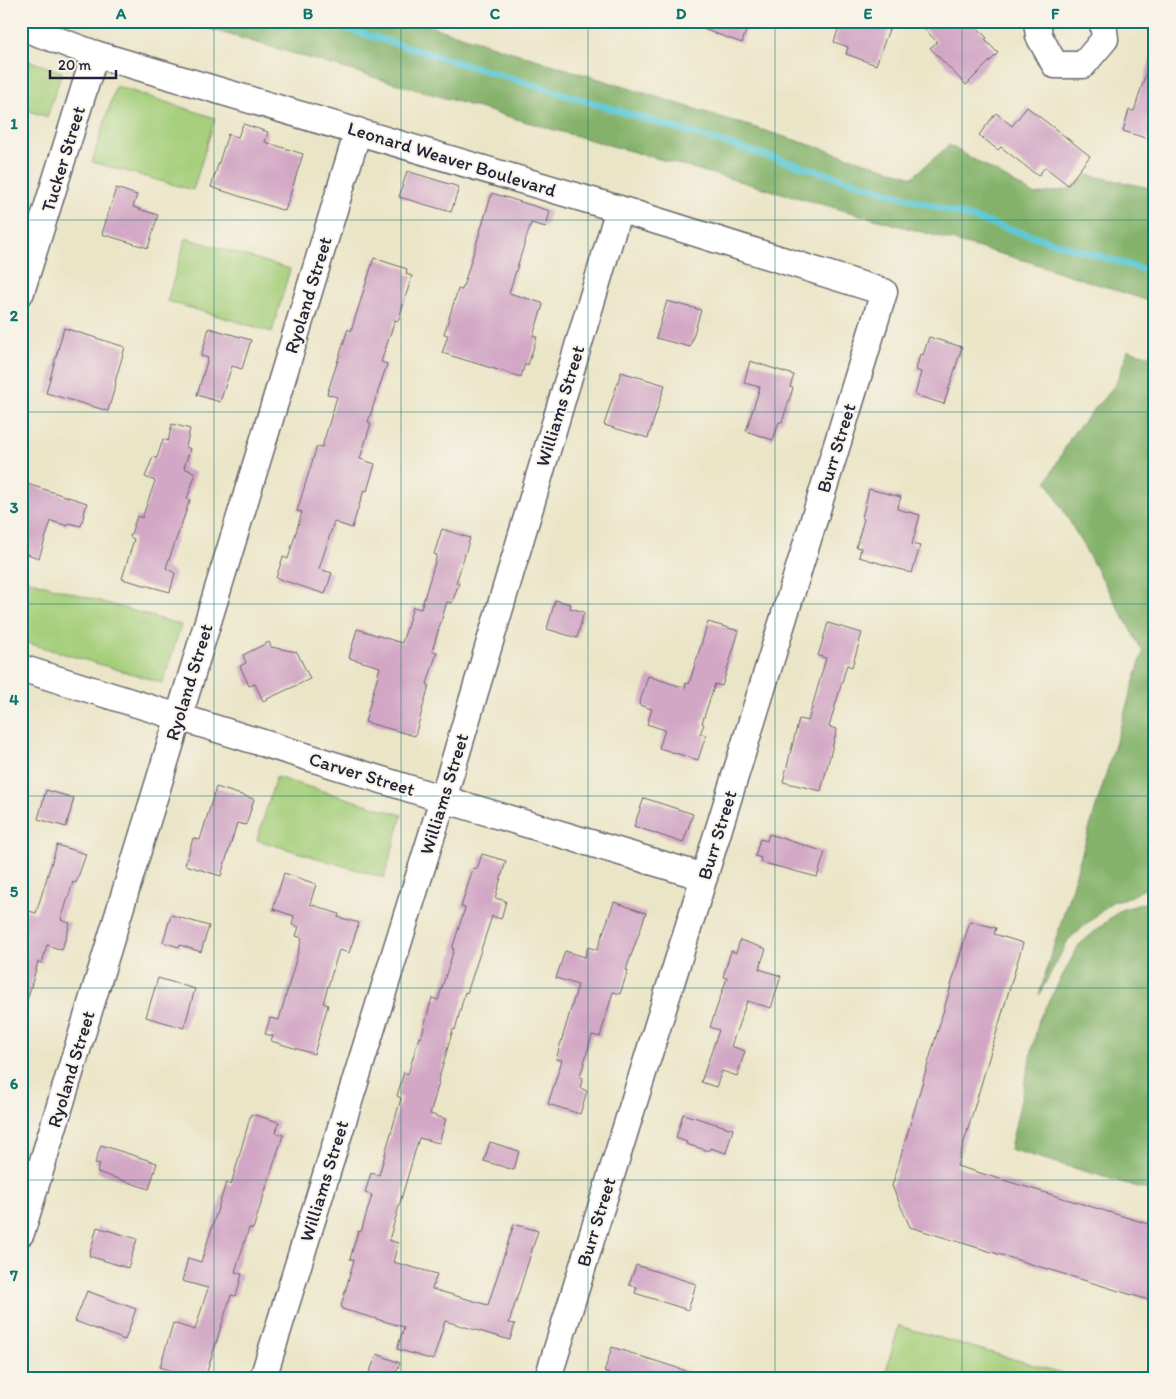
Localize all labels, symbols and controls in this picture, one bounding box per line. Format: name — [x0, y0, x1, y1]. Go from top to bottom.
text: A — [115, 4, 127, 23]
text: B — [303, 4, 314, 23]
text: C — [490, 4, 501, 23]
text: D — [676, 4, 687, 23]
text: E — [864, 4, 873, 23]
text: F — [1051, 4, 1060, 23]
scale bar — [50, 48, 116, 80]
text: 20 m — [58, 56, 92, 74]
street label: Tucker Street — [36, 103, 90, 215]
text: 1 — [10, 114, 18, 133]
street label: Leonard Weaver Boulevard — [345, 116, 560, 202]
street label: Ryoland Street — [279, 234, 337, 356]
text: 2 — [10, 306, 19, 325]
street label: Williams Street — [531, 342, 589, 470]
street label: Burr Street — [812, 400, 860, 496]
text: 3 — [10, 498, 19, 517]
street label: Ryoland Street — [160, 621, 218, 743]
text: 4 — [9, 690, 19, 709]
street label: Williams Street — [415, 730, 473, 858]
street label: Carver Street — [306, 747, 418, 801]
street label: Burr Street — [693, 787, 741, 883]
text: 5 — [10, 882, 19, 901]
street label: Ryoland Street — [42, 1008, 100, 1130]
text: 6 — [10, 1074, 19, 1093]
street label: Williams Street — [295, 1117, 353, 1245]
street label: Burr Street — [572, 1174, 620, 1270]
text: 7 — [9, 1266, 18, 1285]

